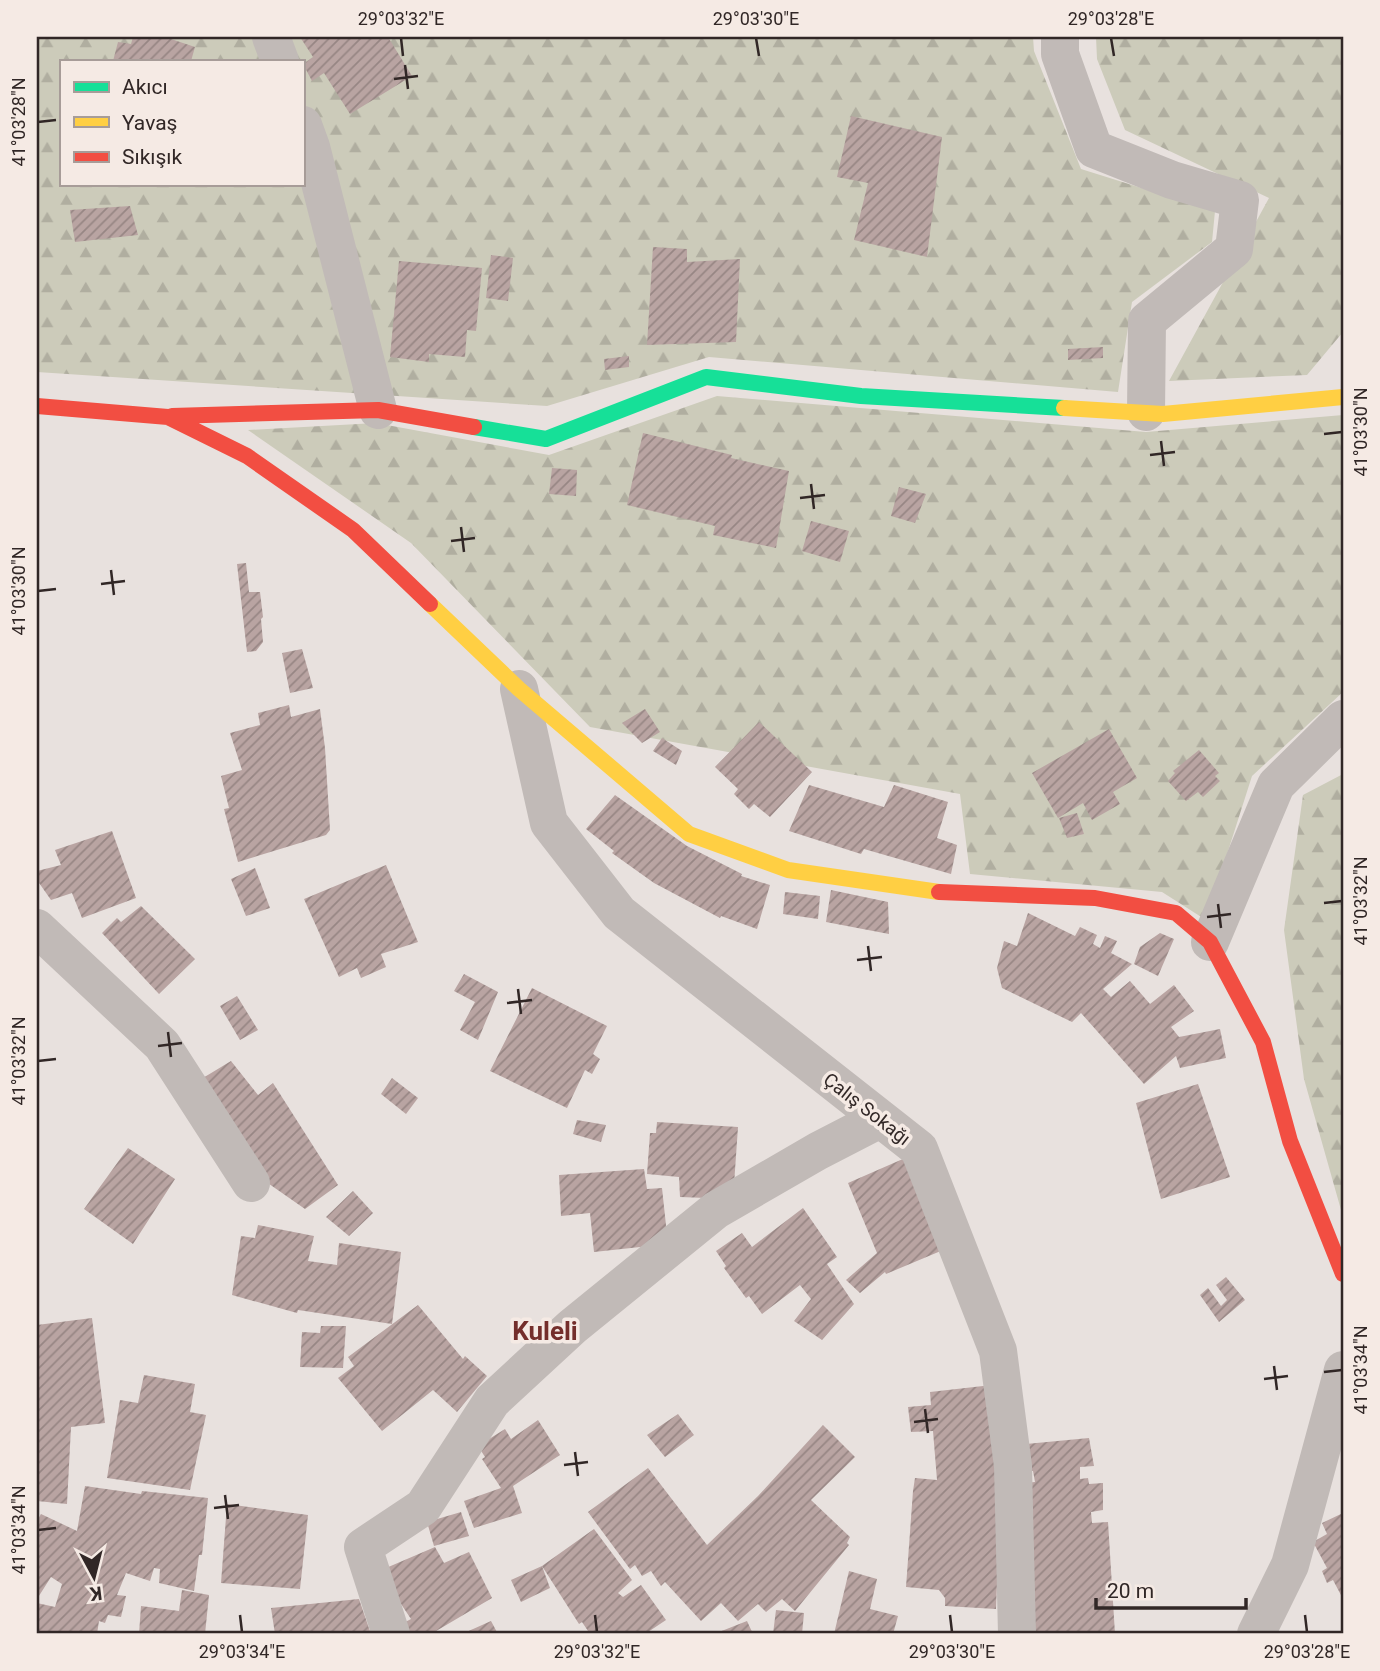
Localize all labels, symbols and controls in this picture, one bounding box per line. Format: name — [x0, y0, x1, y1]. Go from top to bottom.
text: 29°03'32"E — [358, 8, 444, 29]
text: 29°03'30"E — [713, 8, 799, 29]
text: 29°03'28"E — [1068, 8, 1154, 29]
legend — [60, 60, 304, 186]
text: Akıcı — [122, 75, 168, 99]
text: 41°03'28"N — [8, 77, 29, 167]
text: Yavaş — [122, 111, 177, 135]
text: Sıkışık — [122, 145, 183, 169]
text: 41°03'30"N — [1350, 387, 1371, 477]
text: 41°03'30"N — [8, 546, 29, 636]
text: 41°03'32"N — [1350, 856, 1371, 946]
text: 41°03'32"N — [8, 1016, 29, 1106]
street label: Çalış Sokağı — [819, 1068, 915, 1150]
district label: Kuleli — [512, 1316, 578, 1346]
text: 41°03'34"N — [1350, 1325, 1371, 1415]
text: 41°03'34"N — [8, 1485, 29, 1575]
north arrow — [60, 1542, 130, 1612]
scale bar — [1096, 1566, 1247, 1610]
text: 20 m — [1107, 1579, 1154, 1603]
text: K — [88, 1581, 103, 1606]
text: 29°03'34"E — [199, 1641, 285, 1662]
text: 29°03'32"E — [554, 1641, 640, 1662]
text: 29°03'30"E — [909, 1641, 995, 1662]
text: 29°03'28"E — [1264, 1641, 1350, 1662]

